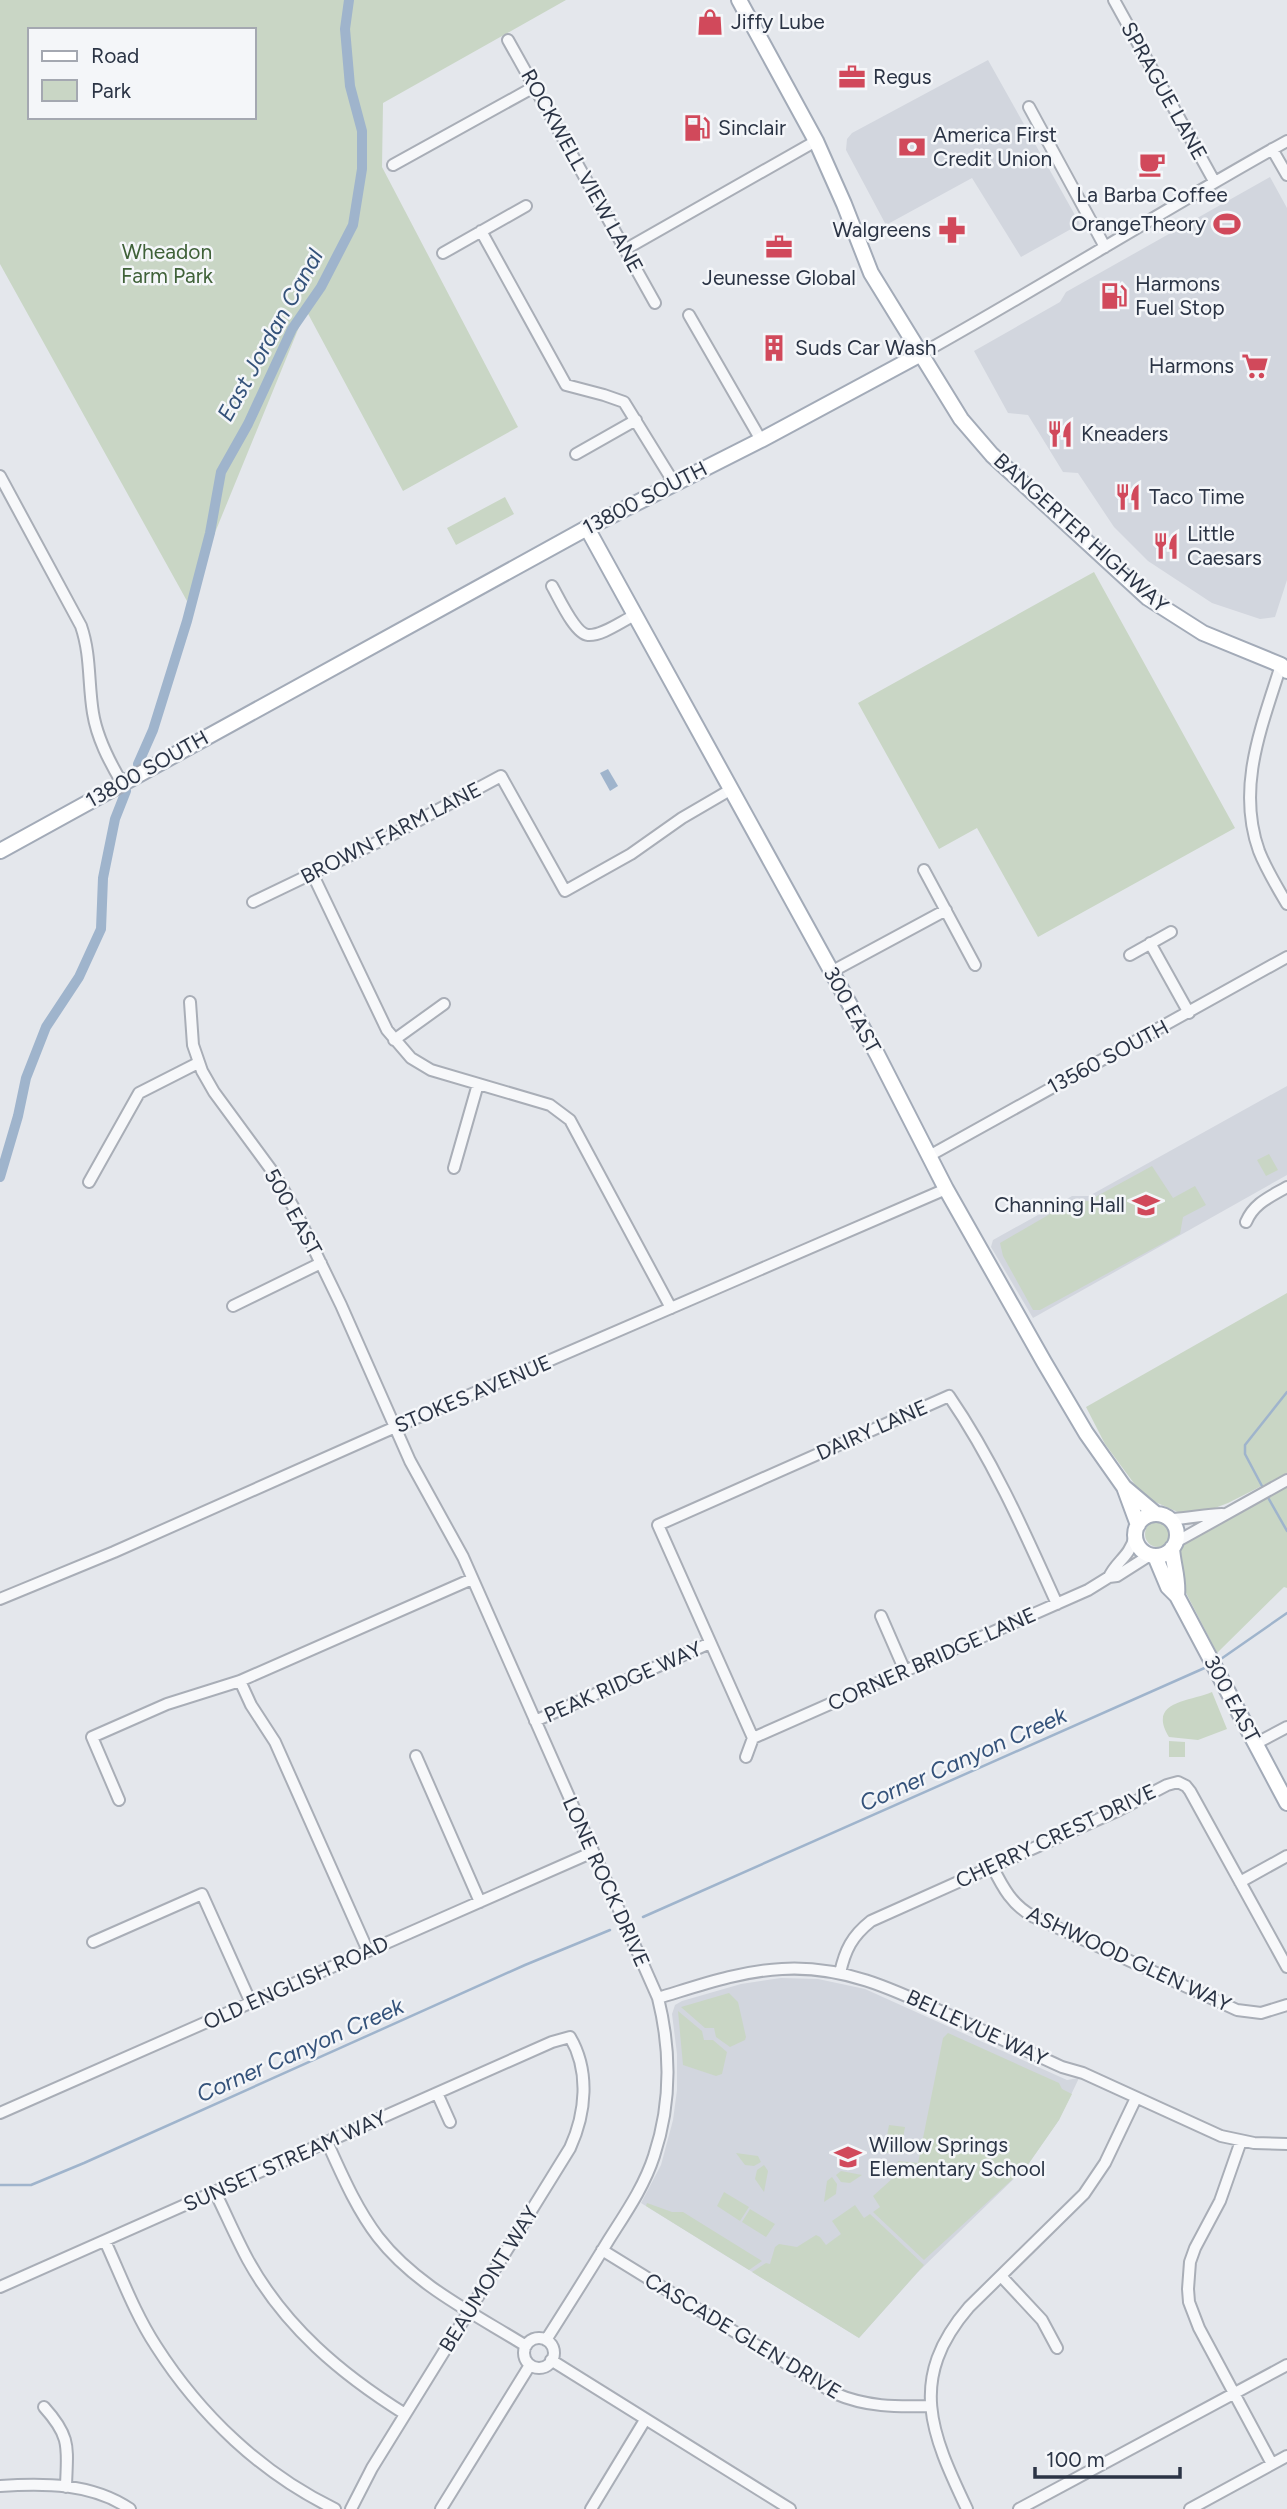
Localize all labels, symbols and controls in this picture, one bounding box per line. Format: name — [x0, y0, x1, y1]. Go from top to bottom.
shop icon: Jiffy Lube — [695, 7, 725, 37]
place label: Jiffy Lube — [731, 9, 825, 34]
street label: SPRAGUE LANE — [1116, 17, 1213, 164]
legend — [28, 28, 256, 119]
text: Road — [91, 43, 139, 68]
office icon: Regus — [837, 62, 867, 92]
place label: Regus — [873, 64, 931, 89]
street label: ROCKWELL VIEW LANE — [516, 65, 649, 277]
text: Park — [91, 78, 132, 103]
fuel station icon: Sinclair — [682, 113, 712, 143]
place label: Sinclair — [718, 115, 786, 140]
place label: America First Credit Union — [933, 122, 1057, 171]
bank icon: America First Credit Union — [897, 132, 927, 162]
cafe icon: La Barba Coffee — [1137, 149, 1167, 179]
place label: La Barba Coffee — [1076, 182, 1228, 207]
sports icon: OrangeTheory — [1212, 209, 1242, 239]
place label: OrangeTheory — [1071, 211, 1206, 236]
pharmacy icon: Walgreens — [937, 215, 967, 245]
place label: Walgreens — [833, 217, 931, 242]
office icon: Jeunesse Global — [764, 232, 794, 262]
park label: Wheadon Farm Park — [121, 239, 214, 288]
water label: East Jordan Canal — [211, 243, 329, 426]
place label: Jeunesse Global — [702, 265, 856, 290]
place label: Harmons Fuel Stop — [1135, 271, 1225, 320]
fuel station icon: Harmons Fuel Stop — [1099, 281, 1129, 311]
building icon: Suds Car Wash — [759, 333, 789, 363]
place label: Suds Car Wash — [795, 335, 937, 360]
supermarket icon: Harmons — [1240, 351, 1270, 381]
place label: Harmons — [1149, 353, 1234, 378]
restaurant icon: Kneaders — [1045, 419, 1075, 449]
place label: Kneaders — [1081, 421, 1168, 446]
street label: BANGERTER HIGHWAY — [989, 448, 1174, 618]
street label: 13800 SOUTH — [578, 455, 711, 540]
restaurant icon: Taco Time — [1113, 482, 1143, 512]
place label: Taco Time — [1149, 484, 1245, 509]
place label: Little Caesars — [1187, 521, 1262, 570]
restaurant icon: Little Caesars — [1151, 531, 1181, 561]
street label: 13800 SOUTH — [81, 725, 212, 813]
street label: BROWN FARM LANE — [296, 776, 485, 889]
street label: 300 EAST — [819, 962, 887, 1058]
street label: 13560 SOUTH — [1043, 1014, 1173, 1099]
street label: 500 EAST — [259, 1164, 328, 1260]
school or university icon: Channing Hall — [1131, 1190, 1161, 1220]
place label: Channing Hall — [994, 1192, 1125, 1217]
street label: STOKES AVENUE — [391, 1349, 555, 1438]
street label: DAIRY LANE — [812, 1394, 931, 1465]
street label: CORNER BRIDGE LANE — [824, 1601, 1040, 1716]
street label: PEAK RIDGE WAY — [540, 1635, 706, 1728]
street label: 300 EAST — [1199, 1651, 1266, 1747]
water label: Corner Canyon Creek — [855, 1700, 1072, 1817]
street label: CHERRY CREST DRIVE — [952, 1778, 1160, 1893]
street label: LONE ROCK DRIVE — [558, 1793, 655, 1971]
street label: ASHWOOD GLEN WAY — [1023, 1900, 1235, 2017]
street label: OLD ENGLISH ROAD — [199, 1930, 392, 2035]
street label: BELLEVUE WAY — [903, 1984, 1052, 2071]
water label: Corner Canyon Creek — [192, 1991, 409, 2108]
street label: SUNSET STREAM WAY — [179, 2104, 390, 2217]
place label: Willow Springs Elementary School — [869, 2132, 1045, 2181]
school or university icon: Willow Springs Elementary School — [833, 2142, 863, 2172]
street label: BEAUMONT WAY — [434, 2201, 544, 2356]
street label: CASCADE GLEN DRIVE — [641, 2267, 846, 2404]
scale bar — [1035, 2436, 1180, 2480]
text: 100 m — [1046, 2447, 1105, 2472]

